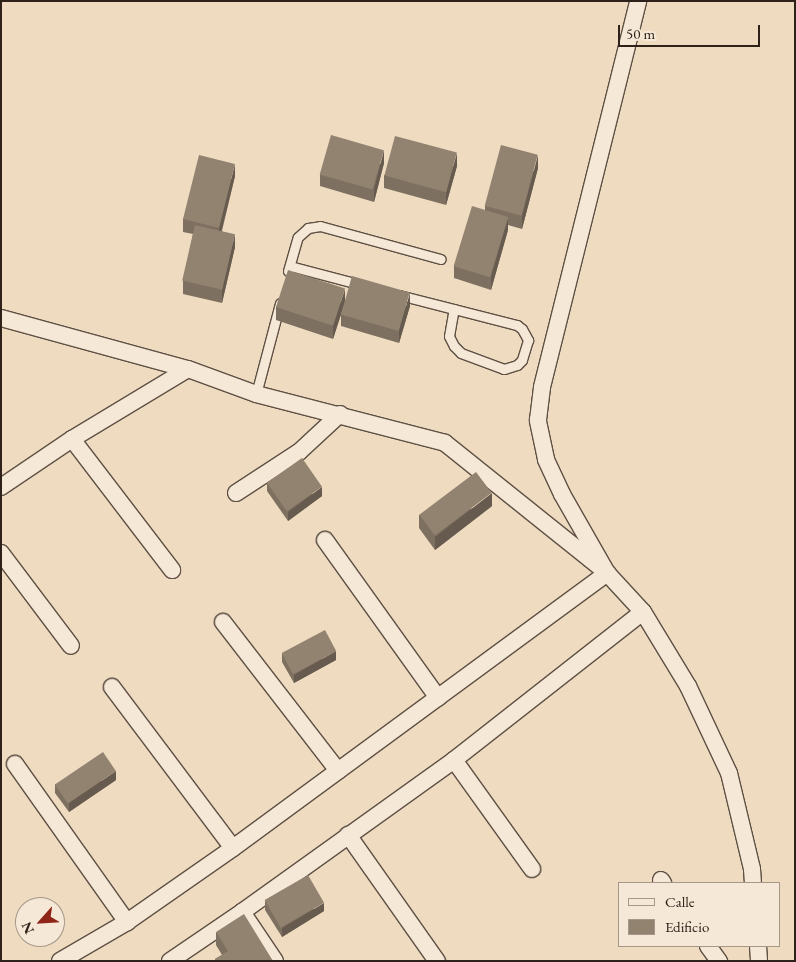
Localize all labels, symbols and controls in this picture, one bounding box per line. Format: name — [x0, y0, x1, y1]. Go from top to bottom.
scale bar — [621, 15, 764, 47]
text: 50 m — [626, 24, 655, 43]
legend — [618, 882, 781, 947]
text: Calle — [665, 892, 695, 911]
north arrow — [15, 897, 65, 947]
text: Edificio — [665, 917, 709, 936]
text: N — [17, 919, 38, 937]

